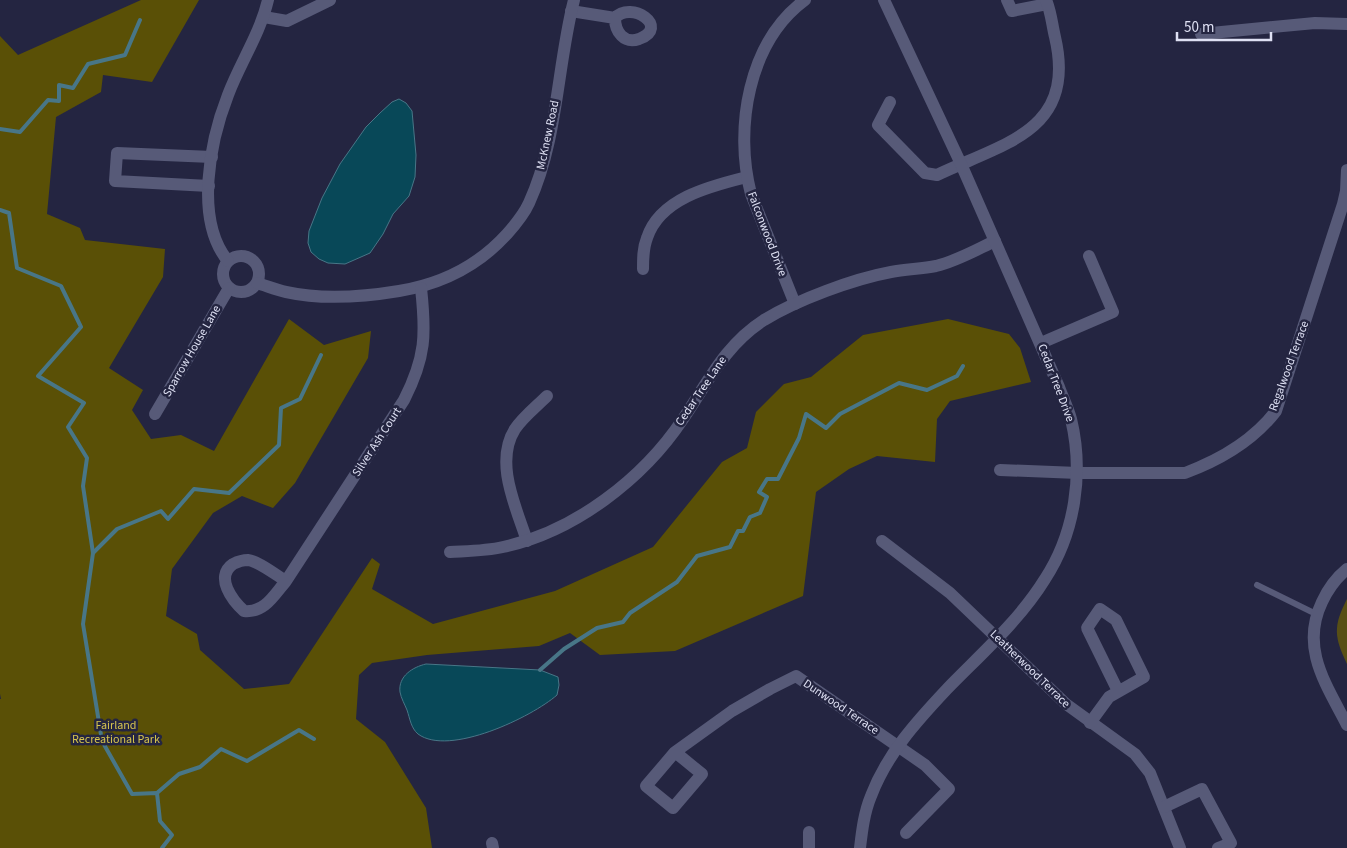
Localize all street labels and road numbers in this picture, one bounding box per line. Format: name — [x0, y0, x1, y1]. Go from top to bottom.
street label: McKnew Road — [532, 99, 564, 171]
street label: Falconwood Drive — [743, 189, 791, 279]
street label: Sparrow House Lane — [159, 302, 225, 400]
street label: Regalwood Terrace — [1265, 318, 1313, 414]
street label: Cedar Tree Drive — [1033, 342, 1079, 425]
street label: Cedar Tree Lane — [671, 353, 731, 429]
street label: Silver Ash Court — [348, 404, 406, 480]
street label: Leatherwood Terrace — [986, 626, 1074, 712]
street label: Dunwood Terrace — [800, 675, 882, 739]

